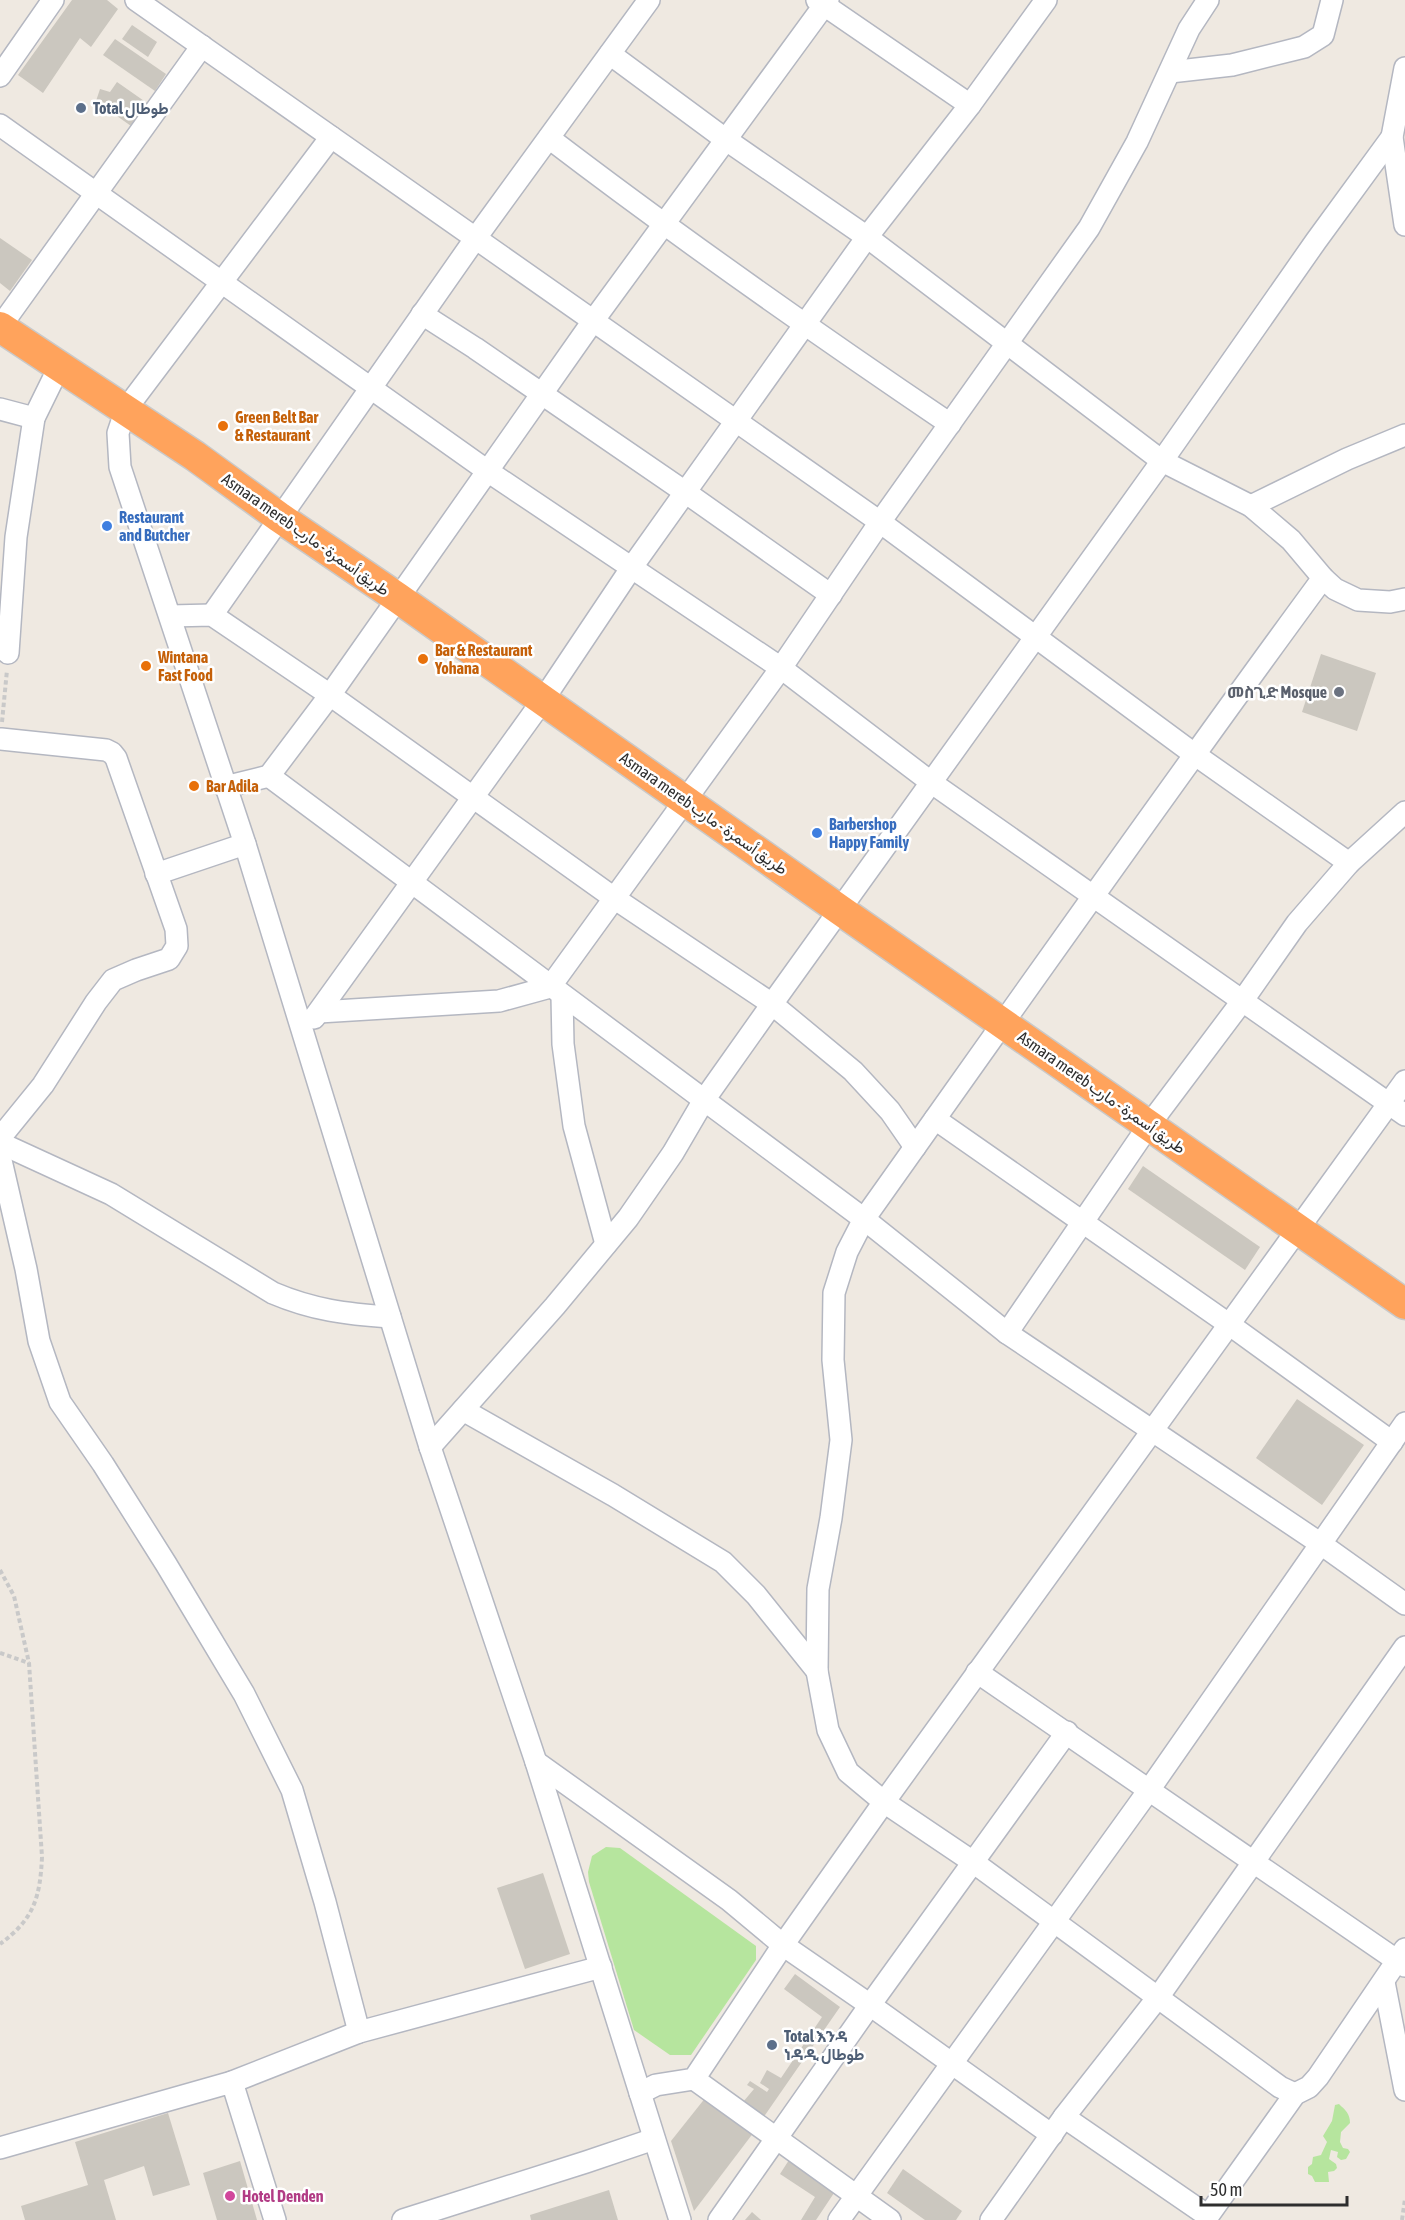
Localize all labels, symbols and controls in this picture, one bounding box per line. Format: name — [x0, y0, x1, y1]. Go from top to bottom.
place label: Total طوطال — [93, 99, 168, 119]
marker: Total طوطال — [74, 101, 88, 115]
place label: Green Belt Bar & Restaurant — [235, 408, 319, 444]
marker: Green Belt Bar & Restaurant — [216, 419, 230, 433]
street label: Asmara mereb طريق أسمرة - مارب — [218, 469, 393, 600]
place label: Restaurant and Butcher — [119, 508, 190, 544]
marker: Restaurant and Butcher — [100, 519, 114, 533]
place label: Bar & Restaurant Yohana — [434, 641, 533, 677]
place label: Wintana Fast Food — [157, 648, 213, 684]
marker: Bar & Restaurant Yohana — [416, 652, 430, 666]
marker: Wintana Fast Food — [139, 659, 153, 673]
place label: መስጊድ Mosque — [1227, 683, 1327, 701]
marker: መስጊድ Mosque — [1332, 685, 1346, 699]
street label: Asmara mereb طريق أسمرة - مارب — [616, 748, 791, 879]
place label: Bar Adila — [206, 777, 259, 795]
marker: Bar Adila — [187, 779, 201, 793]
place label: Barbershop Happy Family — [829, 815, 909, 851]
marker: Barbershop Happy Family — [810, 826, 824, 840]
street label: Asmara mereb طريق أسمرة - مارب — [1014, 1027, 1189, 1158]
place label: Total እንዳ ነዳዲ طوطال — [784, 2027, 864, 2065]
marker: Total እንዳ ነዳዲ طوطال — [765, 2038, 779, 2052]
scale bar — [1201, 2169, 1346, 2207]
text: 50 m — [1210, 2179, 1242, 2200]
place label: Hotel Denden — [242, 2187, 324, 2205]
marker: Hotel Denden — [223, 2189, 237, 2203]

